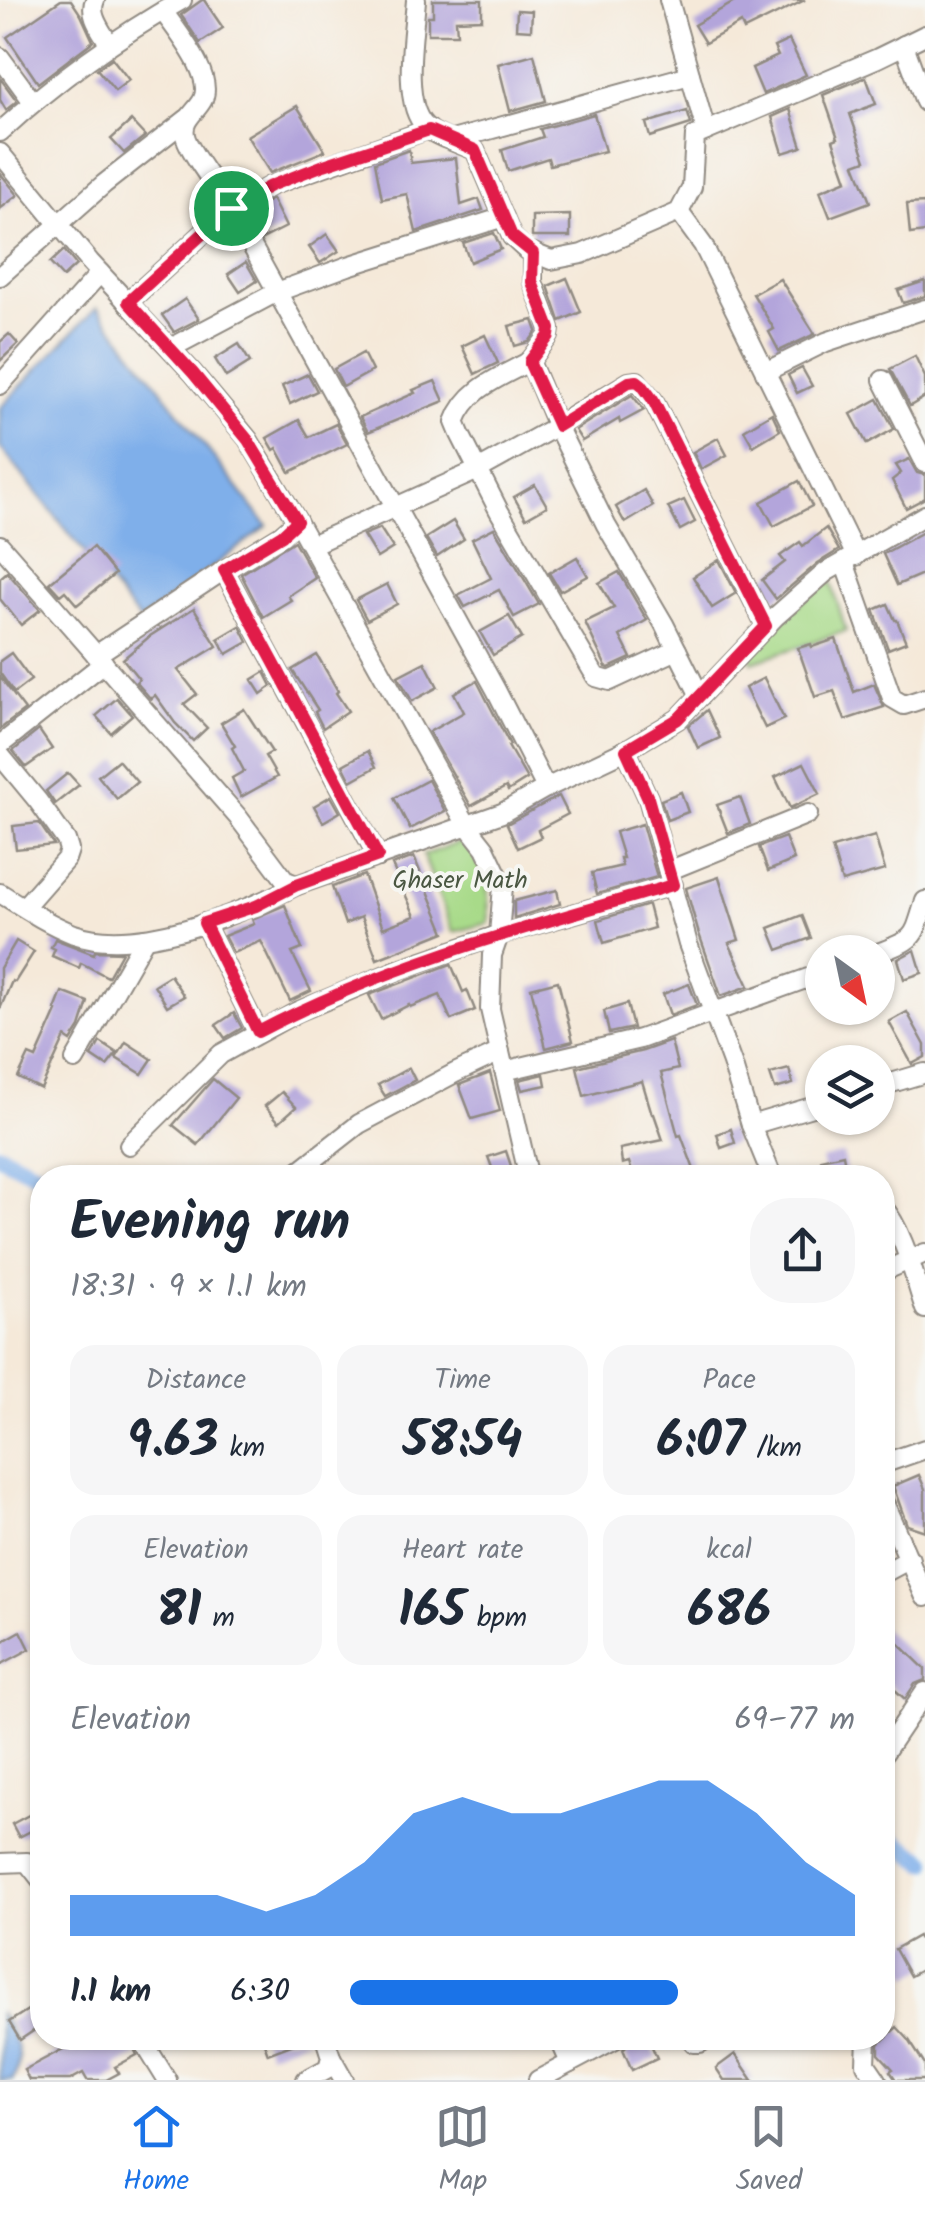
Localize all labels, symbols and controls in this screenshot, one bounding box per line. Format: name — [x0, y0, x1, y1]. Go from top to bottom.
pin — [189, 166, 274, 251]
icon: arrive — [204, 181, 259, 236]
park label: Ghaser Math — [392, 861, 528, 901]
north arrow — [805, 935, 895, 1025]
map controls — [805, 935, 895, 1135]
button: layers — [805, 1045, 895, 1135]
text: Evening run — [70, 1181, 350, 1268]
button: share — [750, 1198, 855, 1303]
text: 18:31 · 9 × 1.1 km — [70, 1262, 307, 1313]
text: Distance — [146, 1358, 246, 1403]
text: Time — [434, 1358, 491, 1403]
text: Pace — [702, 1358, 756, 1403]
text: 9.63 — [127, 1403, 218, 1483]
text: 58:54 — [403, 1403, 522, 1483]
text: 6:07 — [657, 1403, 745, 1483]
text: km — [218, 1426, 265, 1471]
text: /km — [745, 1426, 802, 1471]
text: Elevation — [143, 1528, 249, 1573]
text: Heart rate — [402, 1528, 523, 1573]
text: kcal — [706, 1528, 752, 1573]
text: 81 — [157, 1573, 201, 1653]
text: 165 — [398, 1573, 465, 1653]
text: 686 — [687, 1573, 771, 1653]
text: m — [201, 1596, 235, 1641]
text: bpm — [465, 1596, 527, 1641]
text: Elevation — [70, 1695, 191, 1746]
text: 69–77 m — [734, 1695, 855, 1746]
text: 1.1 km — [70, 1967, 151, 2018]
text: 6:30 — [230, 1967, 290, 2018]
tab: Home — [123, 2099, 189, 2204]
tab: Map — [435, 2099, 490, 2204]
tab: Saved — [736, 2099, 802, 2204]

